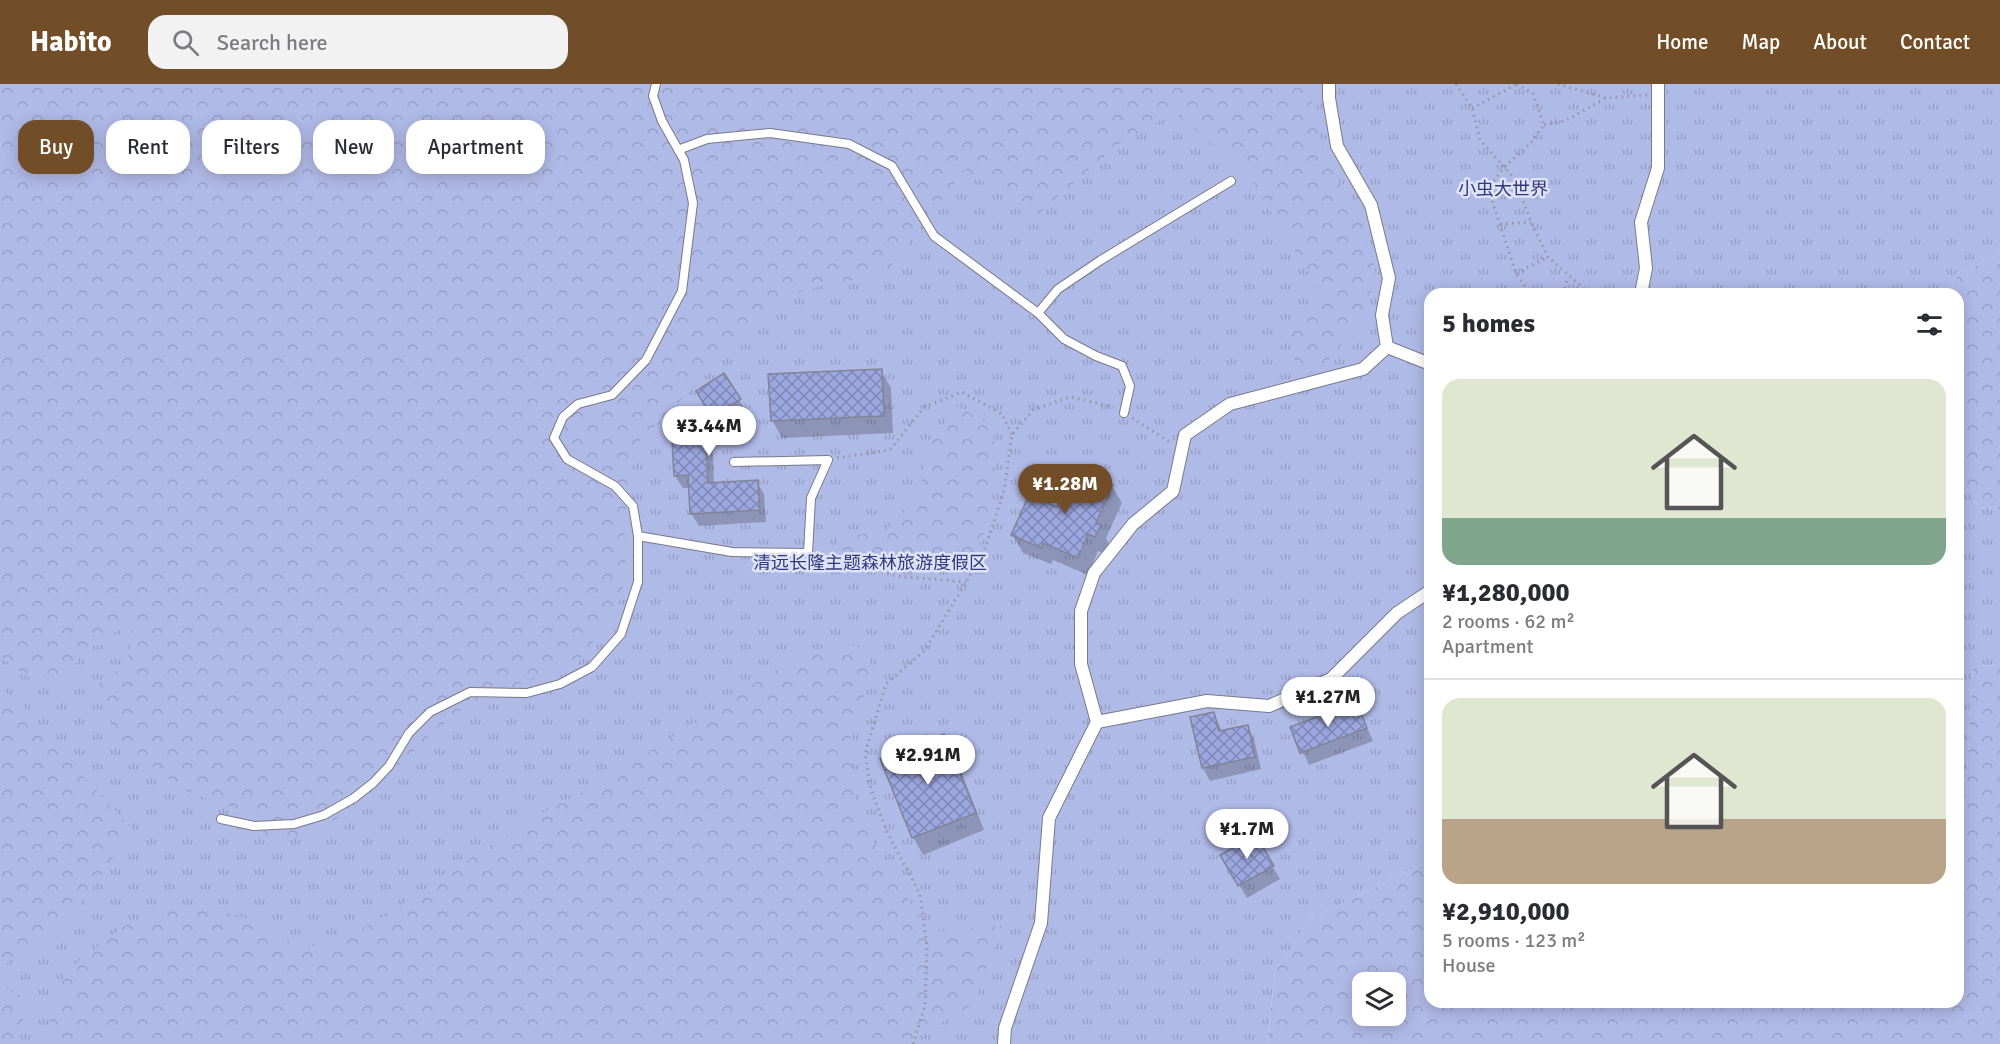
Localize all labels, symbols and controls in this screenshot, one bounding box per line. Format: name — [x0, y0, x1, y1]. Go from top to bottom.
search box — [148, 15, 568, 69]
text: Habito — [30, 25, 112, 59]
icon: search — [169, 26, 202, 59]
text: Search here — [217, 29, 328, 56]
text: Home — [1656, 29, 1709, 55]
text: Map — [1742, 29, 1780, 55]
text: About — [1813, 29, 1867, 55]
text: Contact — [1900, 29, 1970, 55]
chip: Buy — [18, 120, 94, 174]
chip: Rent — [106, 120, 190, 174]
chip: Filters — [202, 120, 301, 174]
chip: New — [313, 120, 394, 174]
chip: Apartment — [406, 120, 545, 174]
park label: 小虫大世界 — [1458, 178, 1548, 200]
text: 5 homes — [1442, 308, 1535, 340]
icon: filters — [1913, 308, 1946, 341]
pin: ¥3.44M — [660, 406, 758, 457]
text: ¥3.44M — [676, 413, 742, 438]
icon: home — [1640, 418, 1748, 526]
pin: ¥1.28M — [1016, 464, 1114, 515]
text: ¥1.28M — [1032, 471, 1098, 496]
park label: 清远长隆主题森林旅游度假区 — [753, 552, 987, 574]
text: ¥1,280,000 — [1442, 577, 1570, 609]
text: 2 rooms · 62 m² — [1442, 609, 1575, 634]
text: Apartment — [1442, 634, 1534, 659]
pin: ¥1.27M — [1279, 677, 1377, 728]
text: ¥1.27M — [1295, 684, 1361, 709]
pin: ¥2.91M — [879, 735, 977, 786]
icon: home — [1640, 737, 1748, 845]
text: ¥2.91M — [895, 742, 961, 767]
pin: ¥1.7M — [1205, 809, 1289, 860]
text: ¥1.7M — [1220, 816, 1274, 841]
text: ¥2,910,000 — [1442, 896, 1570, 928]
text: 5 rooms · 123 m² — [1442, 928, 1586, 953]
text: House — [1442, 953, 1496, 978]
map controls — [1352, 972, 1406, 1026]
button: layers — [1352, 972, 1406, 1026]

